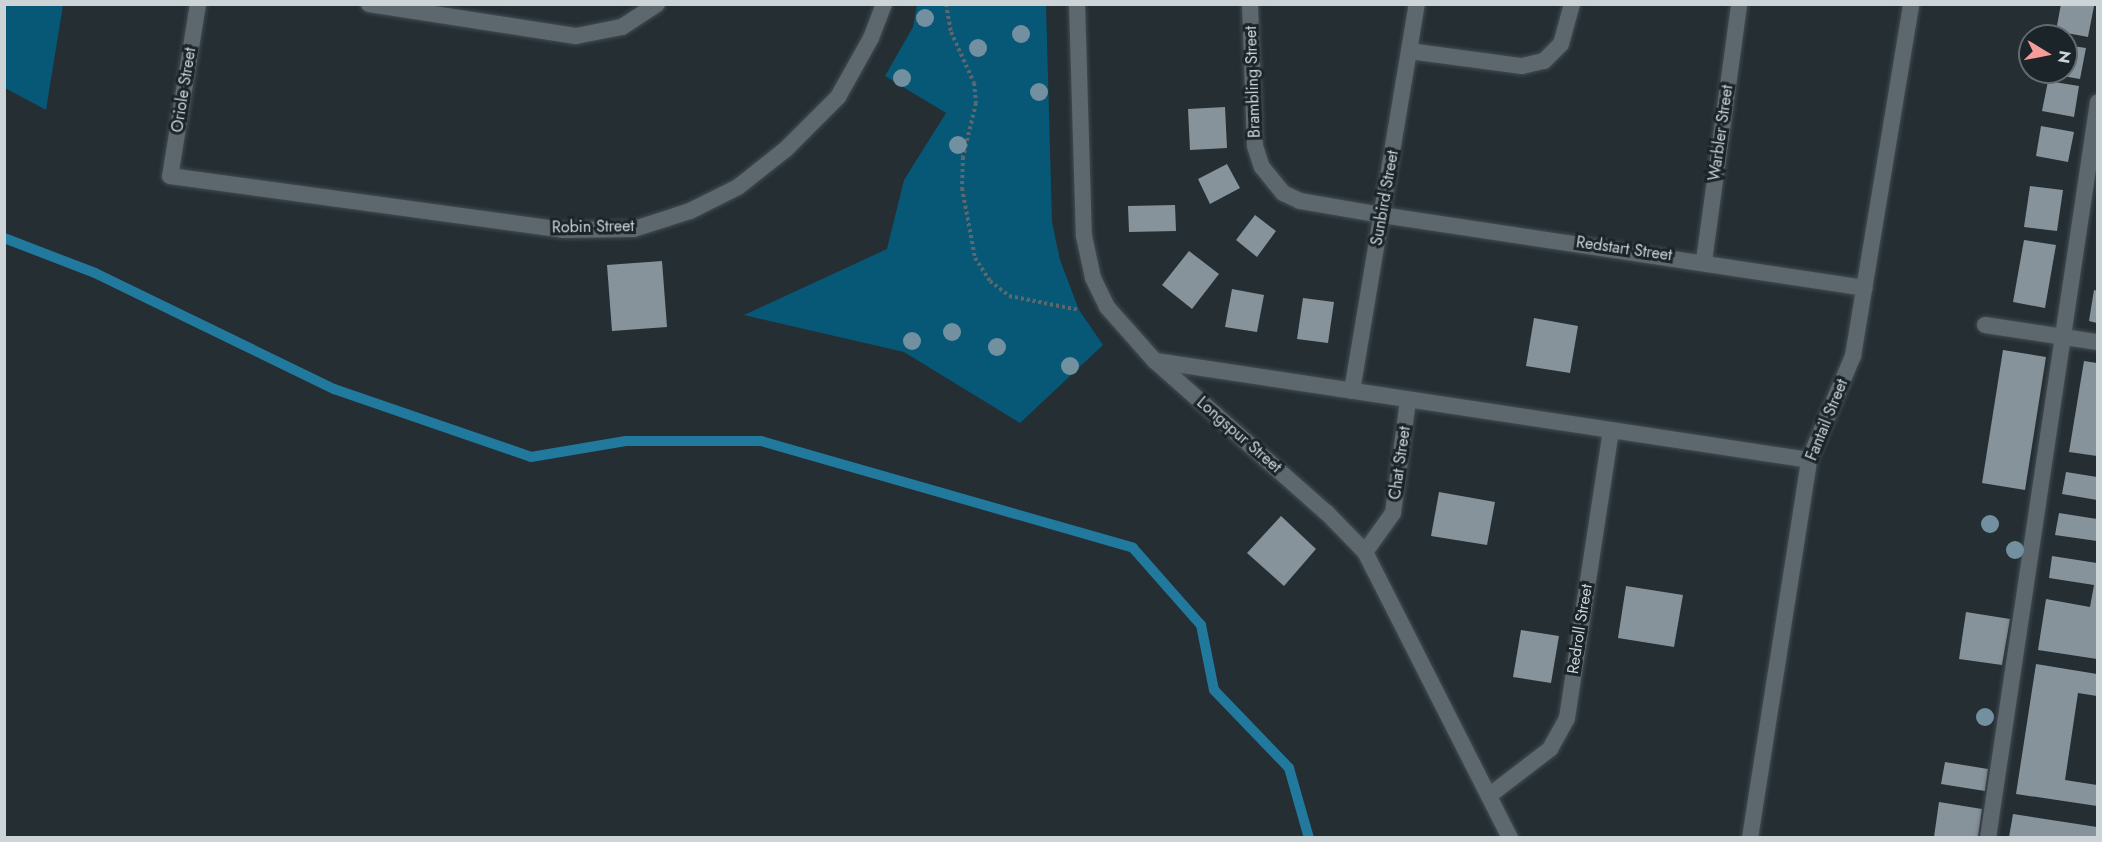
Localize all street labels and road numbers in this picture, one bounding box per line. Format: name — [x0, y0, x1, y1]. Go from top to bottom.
street label: Brambling Street — [1241, 26, 1265, 138]
street label: Oriole Street — [168, 46, 200, 134]
street label: Warbler Street — [1705, 84, 1737, 182]
street label: Sunbird Street — [1367, 149, 1403, 247]
street label: Robin Street — [552, 217, 634, 237]
street label: Redstart Street — [1575, 233, 1673, 265]
street label: Fantail Street — [1802, 377, 1852, 463]
street label: Longspur Street — [1193, 393, 1285, 477]
street label: Chat Street — [1385, 425, 1415, 501]
street label: Redroll Street — [1563, 583, 1597, 675]

